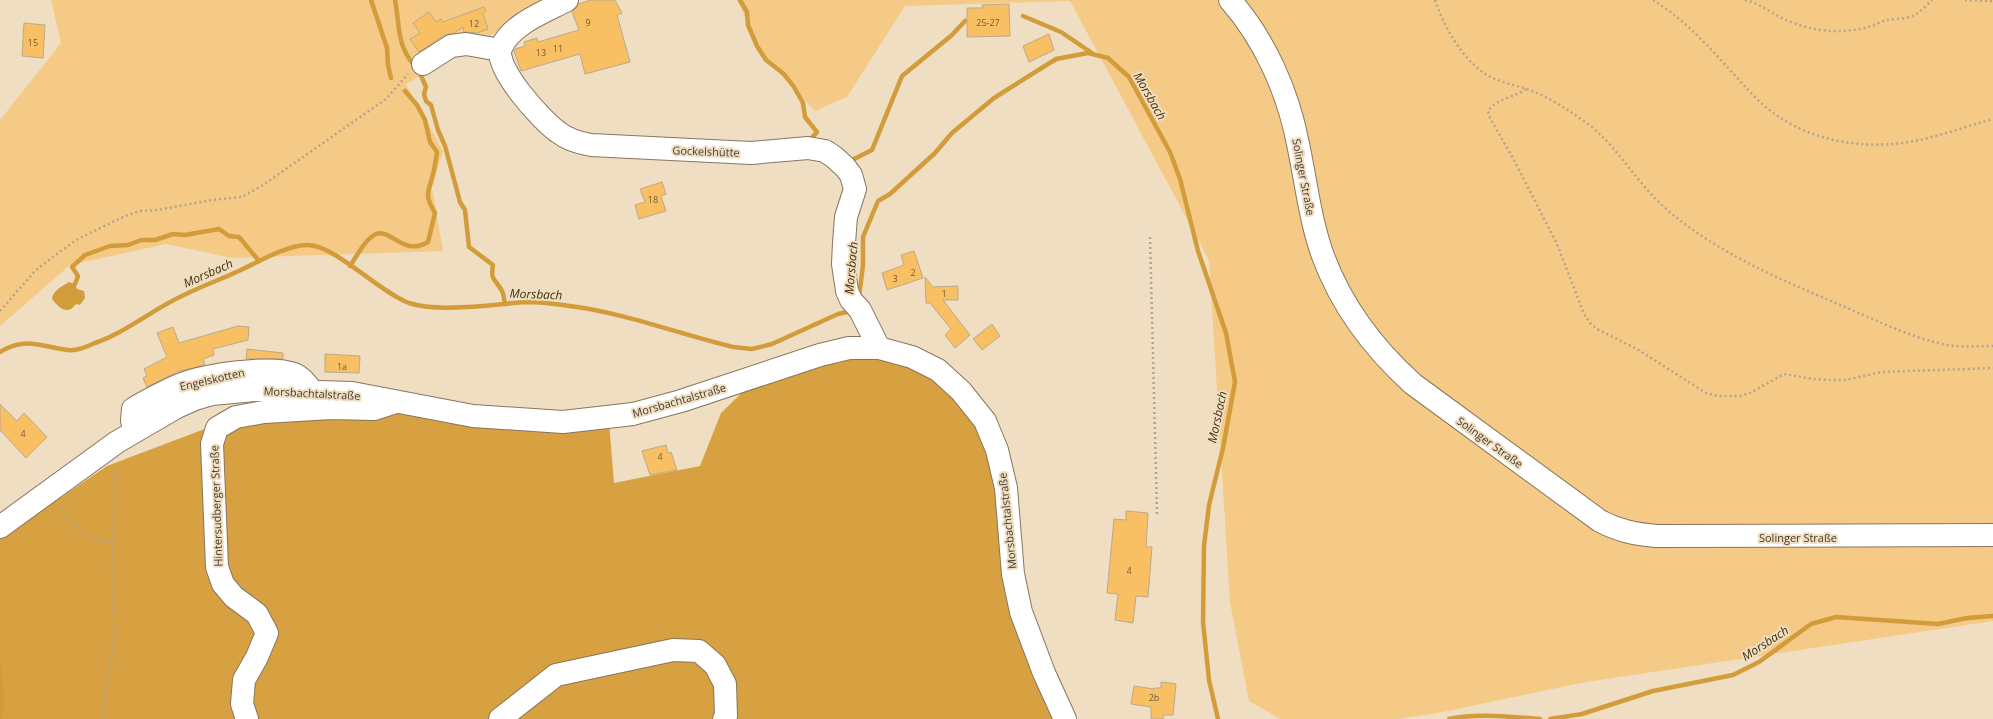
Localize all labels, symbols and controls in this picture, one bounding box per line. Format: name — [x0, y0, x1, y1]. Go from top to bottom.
house number: 9 — [585, 16, 591, 29]
house number: 25-27 — [976, 16, 1000, 29]
house number: 12 — [469, 17, 479, 30]
house number: 15 — [28, 36, 38, 49]
house number: 11 — [553, 42, 563, 55]
house number: 13 — [536, 46, 546, 59]
water label: Morsbach — [1129, 69, 1171, 123]
street label: Solinger Straße — [1289, 137, 1319, 217]
street label: Gockelshütte — [672, 142, 740, 160]
house number: 18 — [648, 193, 658, 206]
water label: Morsbach — [840, 241, 862, 295]
water label: Morsbach — [180, 254, 236, 291]
house number: 2 — [910, 266, 916, 279]
house number: 3 — [892, 272, 898, 285]
water label: Morsbach — [509, 285, 563, 303]
house number: 1 — [941, 287, 947, 300]
house number: 1a — [337, 360, 347, 373]
street label: Engelskotten — [178, 364, 246, 394]
street label: Morsbachtalstraße — [630, 379, 728, 421]
street label: Morsbachtalstraße — [263, 383, 361, 403]
water label: Morsbach — [1203, 389, 1231, 445]
street label: Solinger Straße — [1454, 413, 1526, 471]
house number: 4 — [20, 427, 26, 440]
street label: Hintersudberger Straße — [206, 445, 226, 567]
house number: 4 — [657, 450, 663, 463]
street label: Morsbachtalstraße — [994, 472, 1020, 570]
street label: Solinger Straße — [1759, 530, 1837, 545]
house number: 4 — [1126, 564, 1132, 577]
water label: Morsbach — [1738, 621, 1792, 665]
house number: 2b — [1149, 691, 1159, 704]

